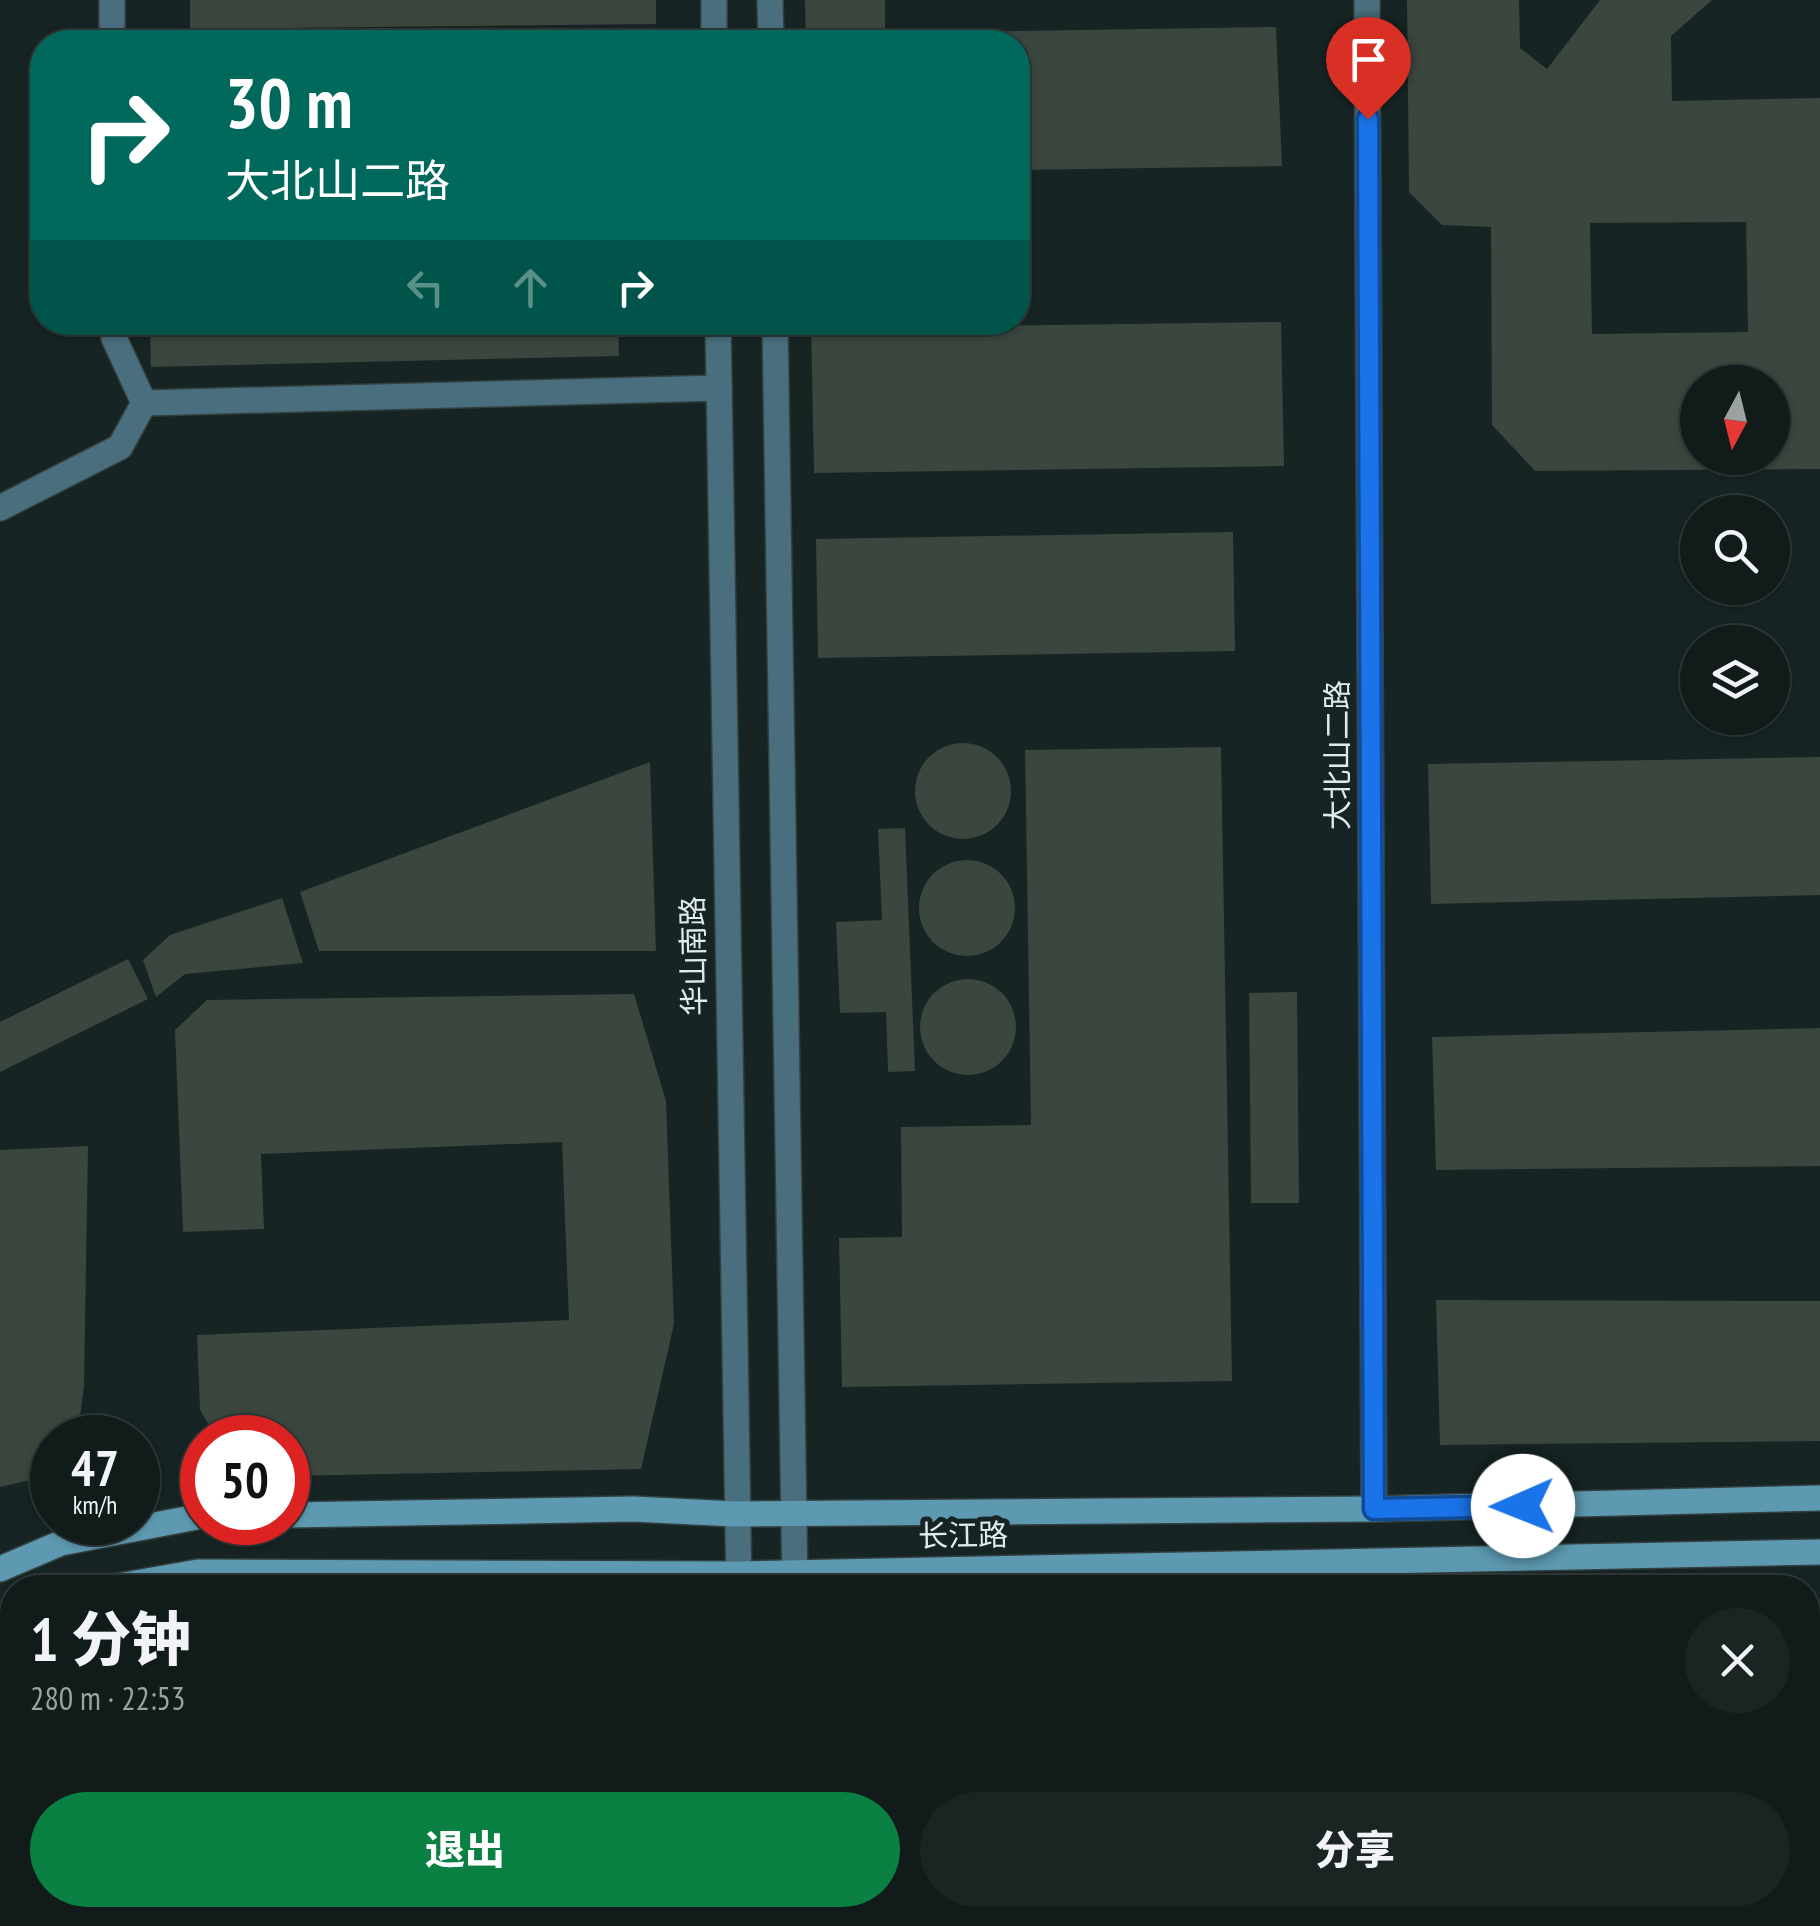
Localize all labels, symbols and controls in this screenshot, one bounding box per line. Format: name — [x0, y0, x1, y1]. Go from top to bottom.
pin — [1326, 17, 1411, 120]
icon: arrive — [1341, 32, 1396, 87]
text: 30 m — [225, 57, 353, 147]
icon: right — [60, 70, 190, 200]
text: 大北山二路 — [225, 151, 450, 209]
icon: left — [398, 260, 453, 315]
icon: ahead — [503, 260, 558, 315]
icon: right — [608, 260, 663, 315]
north arrow — [1680, 365, 1790, 475]
map controls — [1680, 365, 1790, 735]
button: search — [1680, 495, 1790, 605]
button: layers — [1680, 625, 1790, 735]
street label: 大北山二路 — [1317, 680, 1356, 830]
street label: 华山南路 — [672, 896, 713, 1016]
speed limit sign: 50 — [180, 1415, 310, 1545]
text: 47 — [71, 1435, 119, 1500]
position arrow — [1471, 1454, 1575, 1558]
text: km/h — [73, 1489, 117, 1521]
street label: 长江路 — [918, 1514, 1008, 1555]
text: 1 分钟 — [30, 1600, 191, 1678]
button: close — [1685, 1608, 1790, 1713]
text: 280 m · 22:53 — [30, 1677, 185, 1719]
button: 退出 — [30, 1792, 900, 1907]
button: 分享 — [920, 1792, 1790, 1907]

